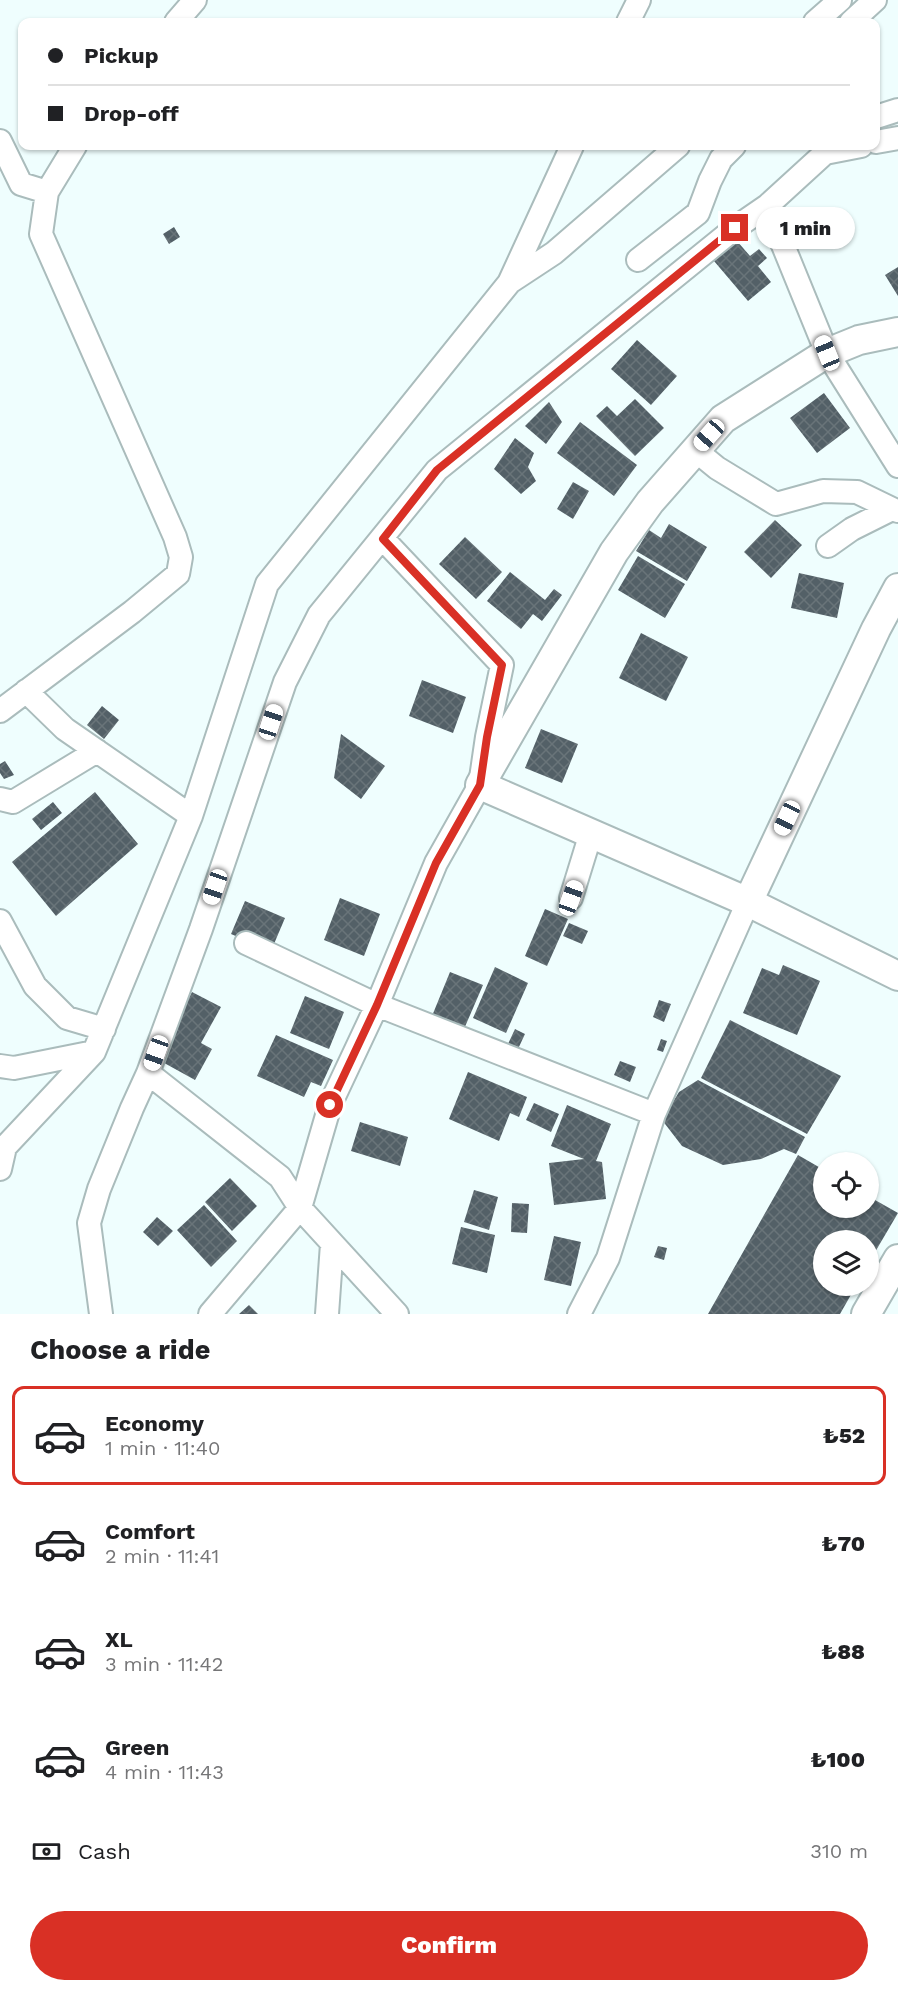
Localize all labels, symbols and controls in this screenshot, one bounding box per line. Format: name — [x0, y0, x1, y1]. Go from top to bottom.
text: Pickup — [84, 43, 159, 68]
text: Drop-off — [84, 101, 179, 126]
callout: 1 min — [756, 207, 855, 249]
route end — [721, 214, 748, 241]
text: 1 min — [780, 216, 831, 240]
car — [812, 333, 842, 373]
car — [690, 416, 728, 454]
car — [257, 702, 285, 742]
car — [771, 798, 803, 838]
car — [201, 867, 229, 907]
car — [556, 878, 586, 918]
car — [141, 1033, 171, 1073]
route start — [316, 1091, 343, 1118]
map controls — [813, 1152, 879, 1296]
button: locate — [813, 1152, 879, 1218]
button: layers — [813, 1230, 879, 1296]
text: Choose a ride — [30, 1334, 210, 1366]
icon: car — [33, 1409, 87, 1463]
text: Economy — [105, 1411, 204, 1436]
text: ₺52 — [823, 1423, 865, 1448]
text: 1 min · 11:40 — [105, 1436, 220, 1460]
icon: car — [33, 1517, 87, 1571]
text: Comfort — [105, 1519, 195, 1544]
text: ₺70 — [821, 1531, 865, 1556]
text: 2 min · 11:41 — [105, 1544, 219, 1568]
icon: car — [33, 1625, 87, 1679]
text: XL — [105, 1627, 133, 1652]
text: ₺88 — [821, 1639, 865, 1664]
text: 3 min · 11:42 — [105, 1652, 223, 1676]
icon: car — [33, 1733, 87, 1787]
text: Green — [105, 1735, 169, 1760]
text: ₺100 — [810, 1747, 865, 1772]
text: 4 min · 11:43 — [105, 1760, 224, 1784]
icon: cash — [30, 1835, 63, 1868]
text: Cash — [78, 1839, 131, 1864]
text: 310 m — [810, 1839, 868, 1863]
button: Confirm — [30, 1911, 868, 1980]

